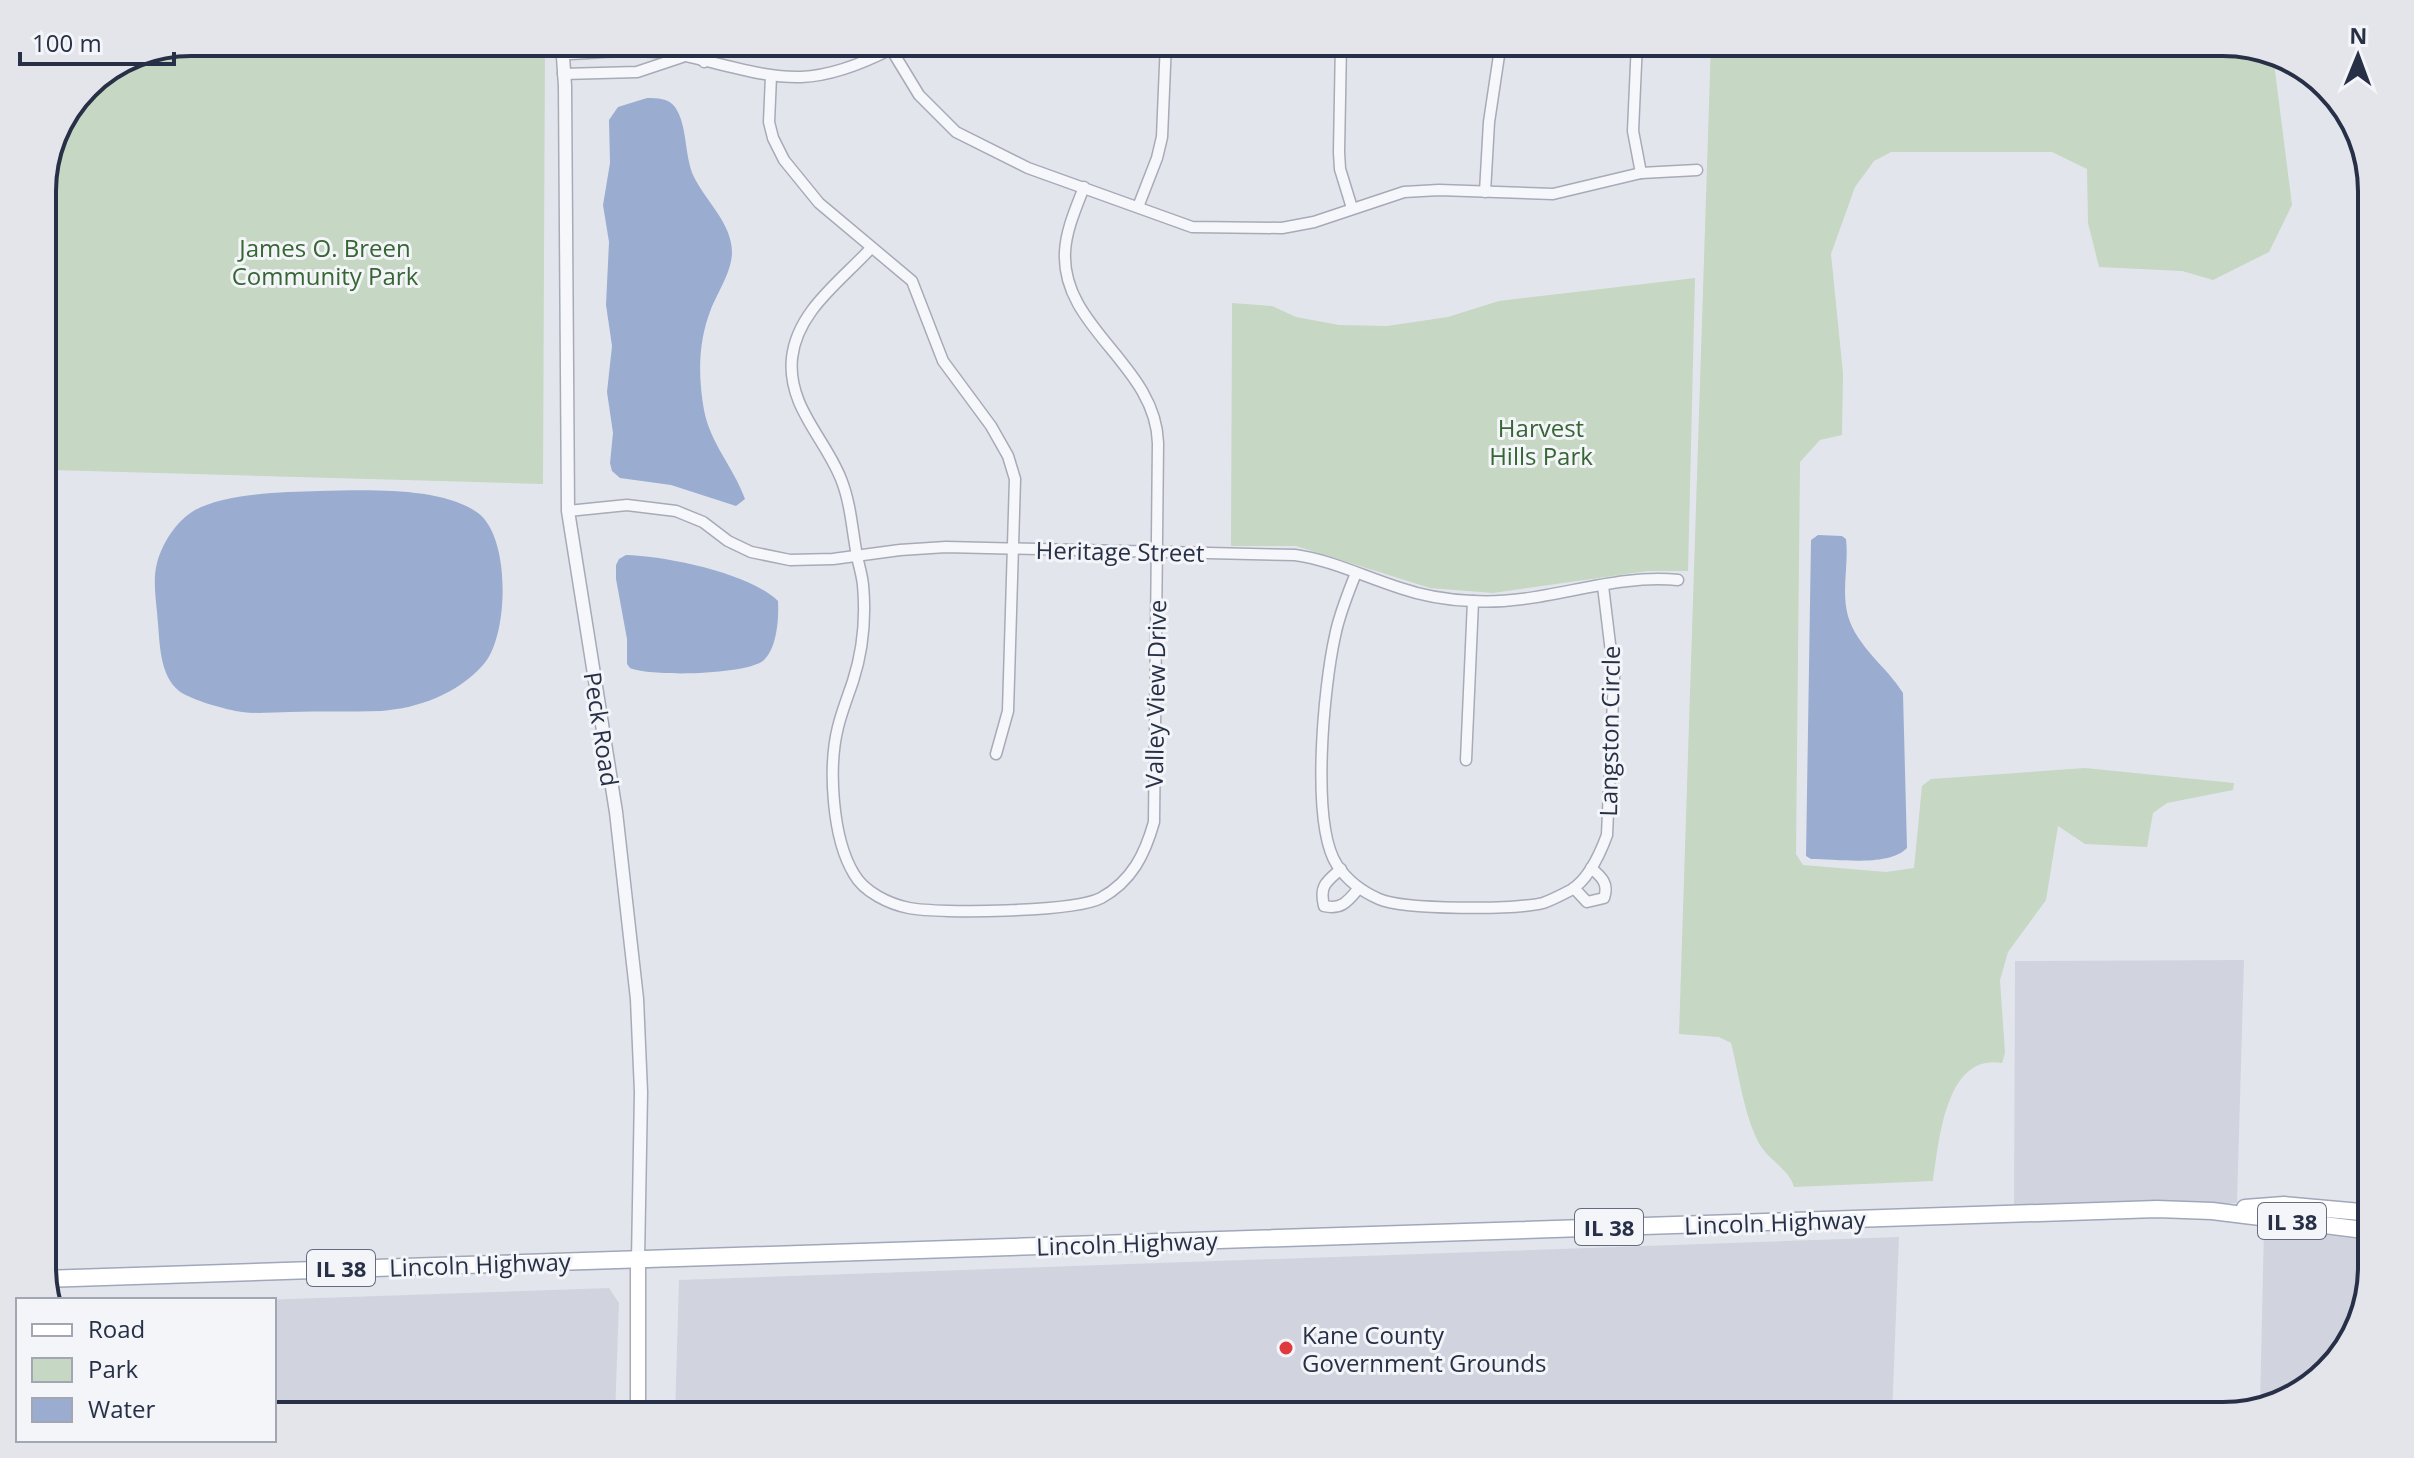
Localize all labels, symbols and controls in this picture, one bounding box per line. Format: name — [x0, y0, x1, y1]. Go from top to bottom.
scale bar — [20, 16, 174, 66]
north arrow — [2318, 16, 2398, 96]
text: N — [2349, 20, 2368, 50]
text: 100 m — [32, 26, 102, 59]
park label: James O. Breen Community Park — [232, 231, 419, 292]
park label: Harvest Hills Park — [1489, 411, 1593, 472]
street label: Heritage Street — [1035, 533, 1205, 569]
street label: Valley View Drive — [1137, 599, 1173, 789]
street label: Langston Circle — [1591, 645, 1627, 817]
street label: Peck Road — [577, 669, 627, 789]
street label: Lincoln Highway — [1684, 1202, 1867, 1242]
road number: IL 38 — [2258, 1203, 2326, 1239]
road number: IL 38 — [1575, 1209, 1643, 1245]
street label: Lincoln Highway — [1036, 1223, 1219, 1263]
street label: Lincoln Highway — [389, 1244, 572, 1284]
road number: IL 38 — [307, 1250, 375, 1286]
legend — [16, 1298, 276, 1442]
text: Road — [88, 1312, 145, 1345]
place label: Kane County Government Grounds — [1302, 1318, 1546, 1379]
marker: Kane County Government Grounds — [1277, 1339, 1295, 1357]
text: Park — [88, 1352, 139, 1385]
text: Water — [88, 1392, 156, 1425]

